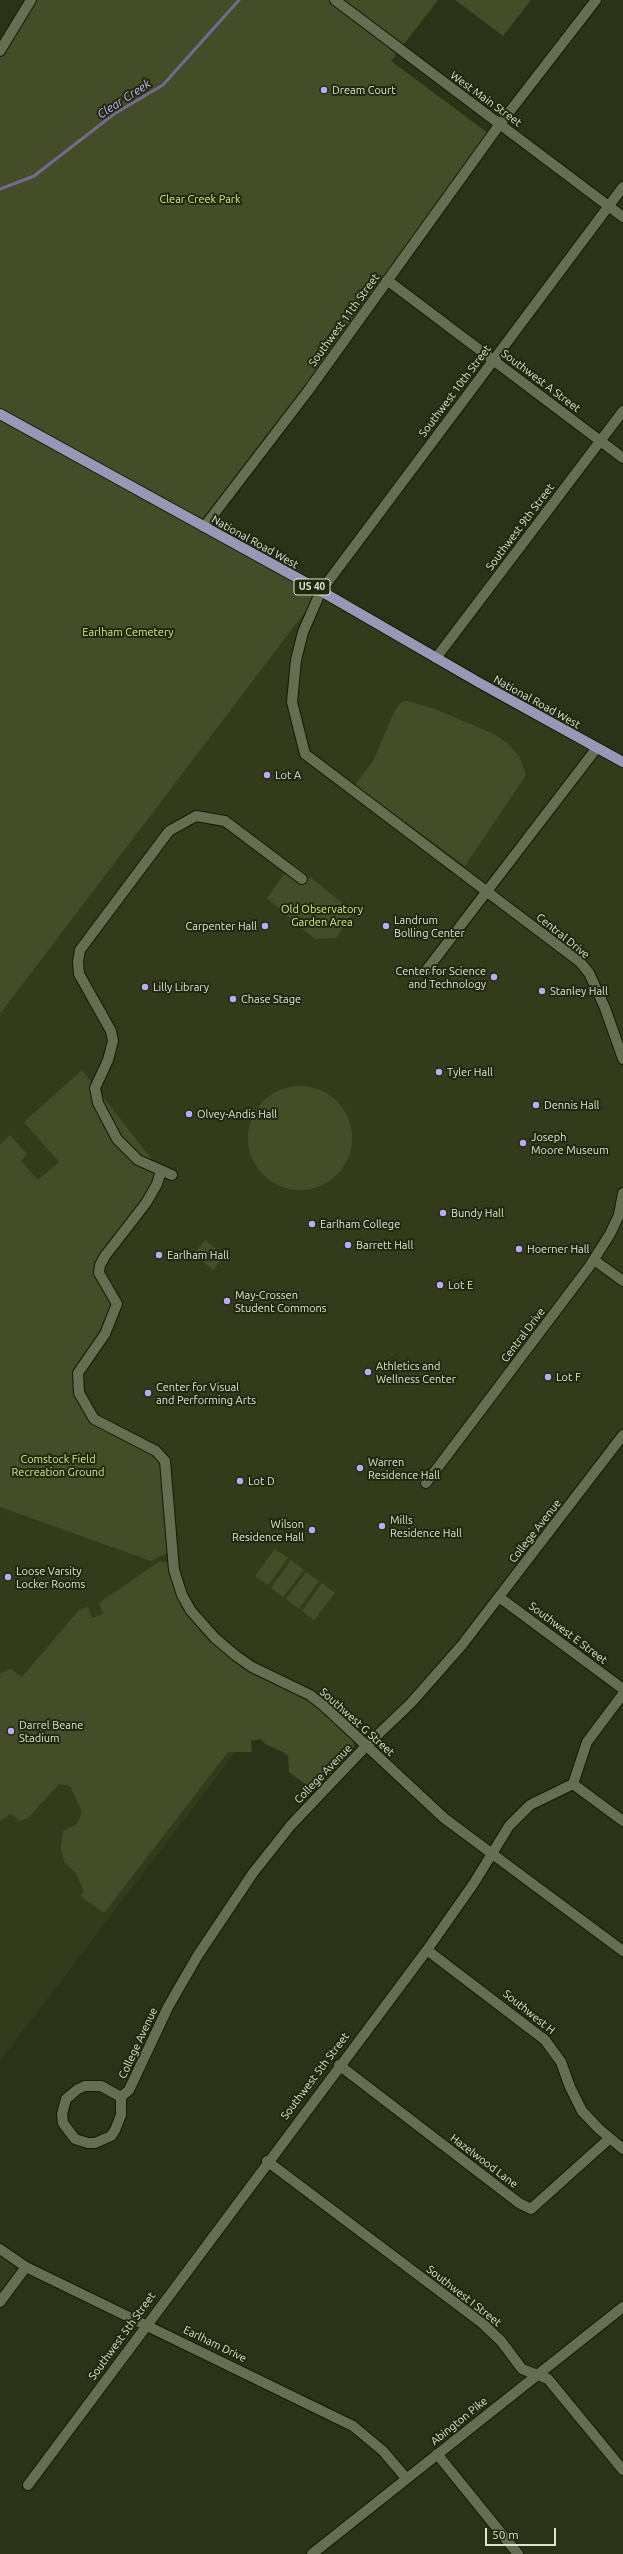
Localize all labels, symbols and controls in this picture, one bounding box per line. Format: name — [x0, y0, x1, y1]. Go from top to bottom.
street label: West Main Street — [448, 69, 524, 129]
water label: Clear Creek — [95, 76, 153, 122]
place label: Dream Court — [332, 83, 396, 97]
marker: Dream Court — [319, 85, 329, 95]
park label: Clear Creek Park — [159, 192, 241, 206]
street label: Southwest 11th Street — [306, 271, 382, 369]
street label: Southwest 10th Street — [416, 342, 494, 440]
street label: Southwest A Street — [499, 347, 583, 415]
street label: Southwest 9th Street — [483, 481, 557, 573]
street label: National Road West — [209, 513, 301, 571]
road number: US 40 — [294, 579, 330, 595]
park label: Earlham Cemetery — [82, 625, 174, 639]
street label: National Road West — [491, 673, 583, 731]
place label: Lot A — [275, 768, 301, 782]
marker: Lot A — [262, 770, 272, 780]
park label: Old Observatory Garden Area — [281, 902, 363, 928]
street label: Central Drive — [534, 911, 592, 961]
place label: Landrum Bolling Center — [394, 913, 465, 939]
place label: Carpenter Hall — [185, 919, 257, 933]
marker: Carpenter Hall — [260, 921, 270, 931]
marker: Landrum Bolling Center — [381, 921, 391, 931]
place label: Center for Science and Technology — [395, 964, 486, 990]
marker: Center for Science and Technology — [489, 972, 499, 982]
place label: Lilly Library — [153, 980, 209, 994]
marker: Lilly Library — [140, 982, 150, 992]
place label: Stanley Hall — [550, 984, 608, 998]
marker: Stanley Hall — [537, 986, 547, 996]
place label: Chase Stage — [241, 992, 301, 1006]
marker: Chase Stage — [228, 994, 238, 1004]
place label: Tyler Hall — [447, 1065, 493, 1079]
marker: Tyler Hall — [434, 1067, 444, 1077]
place label: Dennis Hall — [544, 1098, 599, 1112]
marker: Dennis Hall — [531, 1100, 541, 1110]
place label: Olvey-Andis Hall — [197, 1107, 277, 1121]
marker: Olvey-Andis Hall — [184, 1109, 194, 1119]
place label: Joseph Moore Museum — [531, 1130, 609, 1156]
marker: Joseph Moore Museum — [518, 1138, 528, 1148]
place label: Bundy Hall — [451, 1206, 504, 1220]
marker: Bundy Hall — [438, 1208, 448, 1218]
place label: Earlham College — [320, 1217, 400, 1231]
marker: Earlham College — [307, 1219, 317, 1229]
place label: Barrett Hall — [356, 1238, 413, 1252]
marker: Barrett Hall — [343, 1240, 353, 1250]
place label: Hoerner Hall — [527, 1242, 589, 1256]
marker: Hoerner Hall — [514, 1244, 524, 1254]
place label: Earlham Hall — [167, 1248, 229, 1262]
marker: Earlham Hall — [154, 1250, 164, 1260]
place label: Lot E — [448, 1278, 473, 1292]
marker: Lot E — [435, 1280, 445, 1290]
place label: May-Crossen Student Commons — [235, 1288, 327, 1314]
marker: May-Crossen Student Commons — [222, 1296, 232, 1306]
street label: Central Drive — [498, 1305, 548, 1365]
place label: Athletics and Wellness Center — [376, 1359, 456, 1385]
marker: Athletics and Wellness Center — [363, 1367, 373, 1377]
place label: Lot F — [556, 1370, 581, 1384]
marker: Lot F — [543, 1372, 553, 1382]
place label: Center for Visual and Performing Arts — [156, 1380, 256, 1406]
marker: Center for Visual and Performing Arts — [143, 1388, 153, 1398]
park label: Comstock Field Recreation Ground — [11, 1452, 105, 1478]
place label: Warren Residence Hall — [368, 1455, 440, 1481]
marker: Warren Residence Hall — [355, 1463, 365, 1473]
place label: Lot D — [248, 1474, 275, 1488]
marker: Lot D — [235, 1476, 245, 1486]
street label: College Avenue — [506, 1497, 564, 1565]
place label: Mills Residence Hall — [390, 1513, 462, 1539]
place label: Wilson Residence Hall — [232, 1517, 304, 1543]
marker: Mills Residence Hall — [377, 1521, 387, 1531]
marker: Wilson Residence Hall — [307, 1525, 317, 1535]
place label: Loose Varsity Locker Rooms — [16, 1564, 85, 1590]
marker: Loose Varsity Locker Rooms — [3, 1572, 13, 1582]
street label: Southwest E Street — [526, 1599, 610, 1667]
street label: Southwest G Street — [317, 1685, 397, 1759]
place label: Darrel Beane Stadium — [19, 1718, 83, 1744]
marker: Darrel Beane Stadium — [6, 1726, 16, 1736]
street label: College Avenue — [292, 1742, 354, 1806]
street label: Southwest H — [500, 1987, 558, 2037]
street label: College Avenue — [116, 2005, 160, 2081]
street label: Southwest 5th Street — [278, 2030, 352, 2122]
street label: Hazelwood Lane — [448, 2131, 520, 2191]
street label: Southwest I Street — [424, 2263, 504, 2329]
street label: Southwest 5th Street — [86, 2290, 158, 2382]
street label: Earlham Drive — [181, 2323, 249, 2365]
street label: Abington Pike — [428, 2394, 490, 2448]
scale bar — [487, 2520, 558, 2546]
text: 50 m — [492, 2528, 519, 2541]

